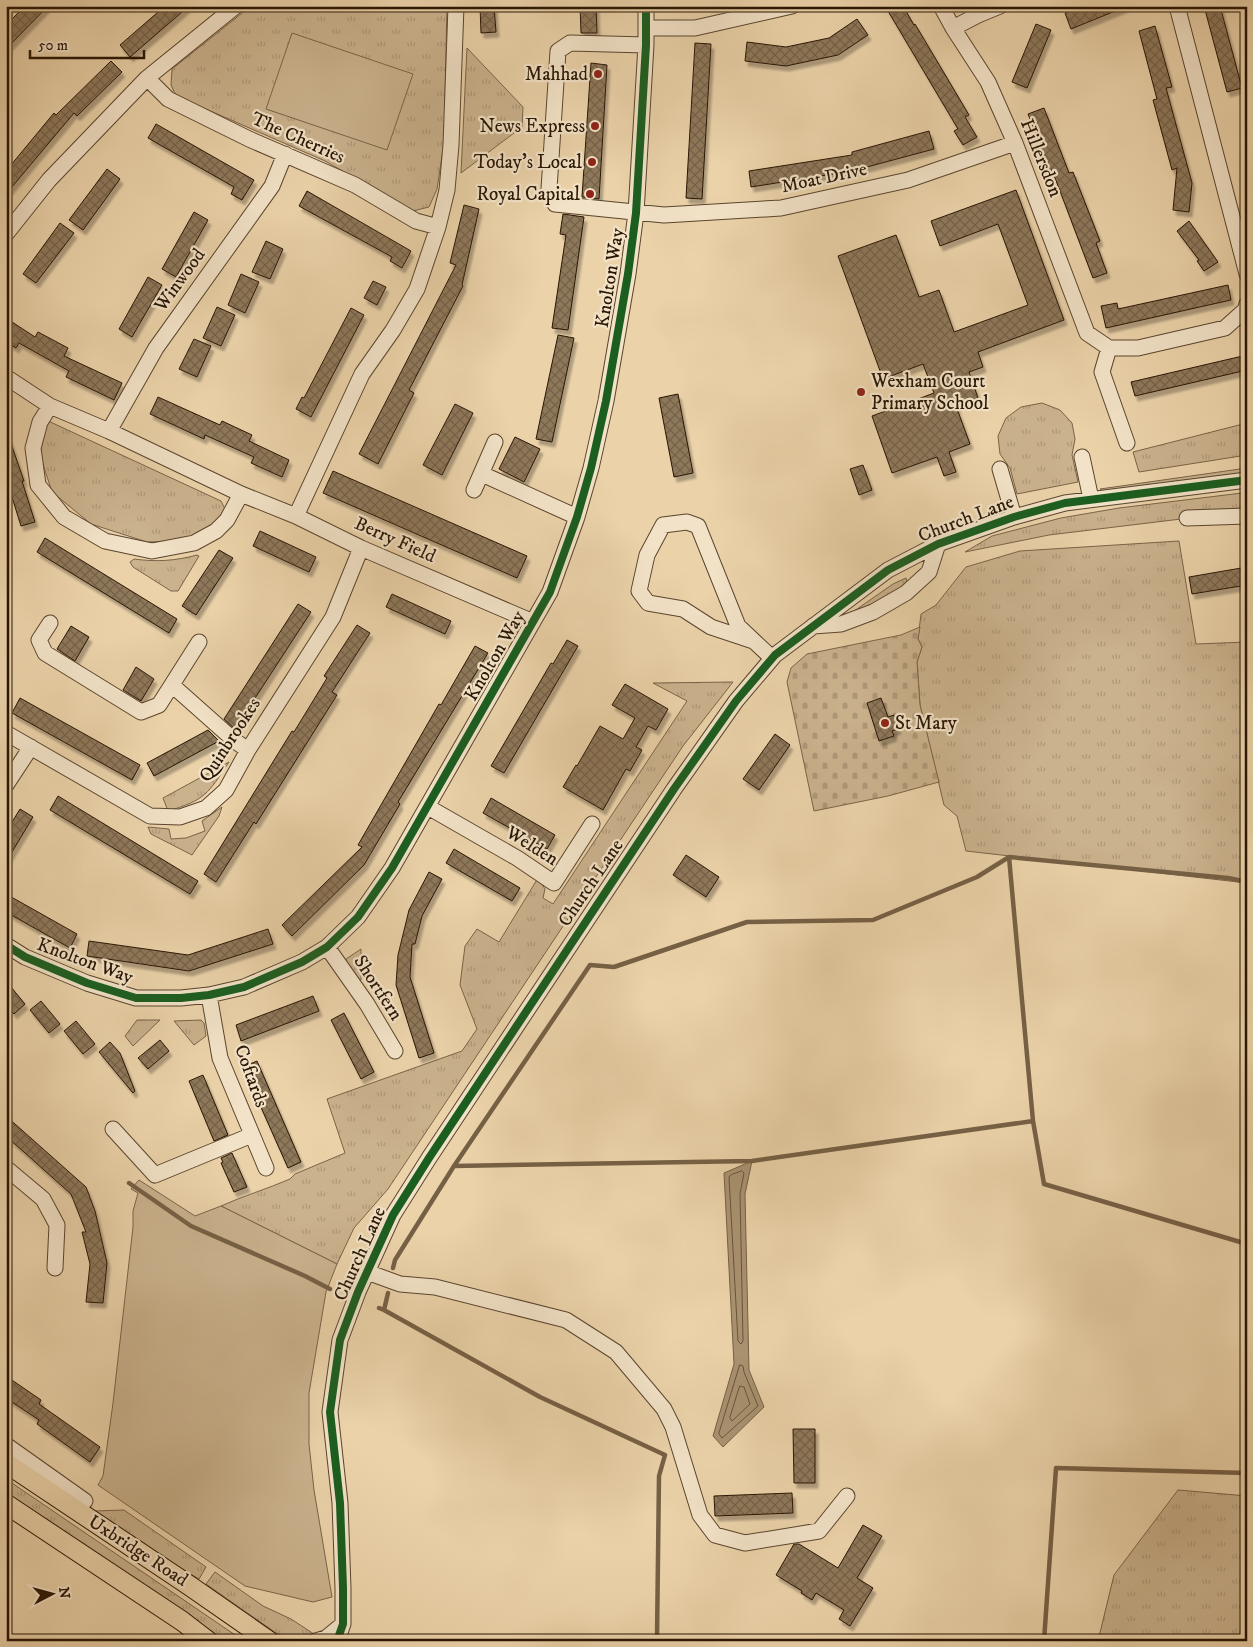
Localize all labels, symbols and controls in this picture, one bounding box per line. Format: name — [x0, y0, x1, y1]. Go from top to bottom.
scale bar — [30, 28, 144, 60]
text: 50 m — [38, 36, 68, 55]
place label: Mahhad — [525, 63, 589, 86]
marker: Mahhad — [592, 68, 604, 80]
street label: The Cherries — [248, 107, 348, 169]
place label: News Express — [479, 115, 585, 138]
street label: Hillersdon — [1015, 116, 1067, 200]
marker: News Express — [589, 120, 601, 132]
place label: Today's Local — [474, 151, 582, 174]
marker: Today's Local — [586, 156, 598, 168]
street label: Moat Drive — [779, 158, 869, 198]
place label: Royal Capital — [476, 183, 580, 206]
marker: Royal Capital — [584, 188, 596, 200]
street label: Knolton Way — [591, 226, 629, 329]
street label: Winwood — [149, 244, 211, 317]
place label: Wexham Court Primary School — [870, 370, 989, 415]
marker: Wexham Court Primary School — [855, 386, 867, 398]
street label: Church Lane — [915, 490, 1017, 548]
street label: Berry Field — [351, 512, 440, 568]
street label: Knolton Way — [460, 606, 531, 705]
street label: Quinbrookes — [194, 694, 266, 786]
place label: St Mary — [895, 712, 958, 735]
marker: St Mary — [879, 717, 891, 729]
street label: Welden — [501, 821, 562, 871]
street label: Church Lane — [553, 835, 629, 931]
street label: Knolton Way — [34, 933, 137, 989]
street label: Shortfern — [348, 951, 408, 1025]
street label: Coftards — [229, 1042, 273, 1110]
street label: Church Lane — [329, 1203, 391, 1305]
street label: Uxbridge Road — [84, 1510, 193, 1592]
north arrow — [28, 1570, 78, 1620]
text: N — [54, 1586, 74, 1600]

